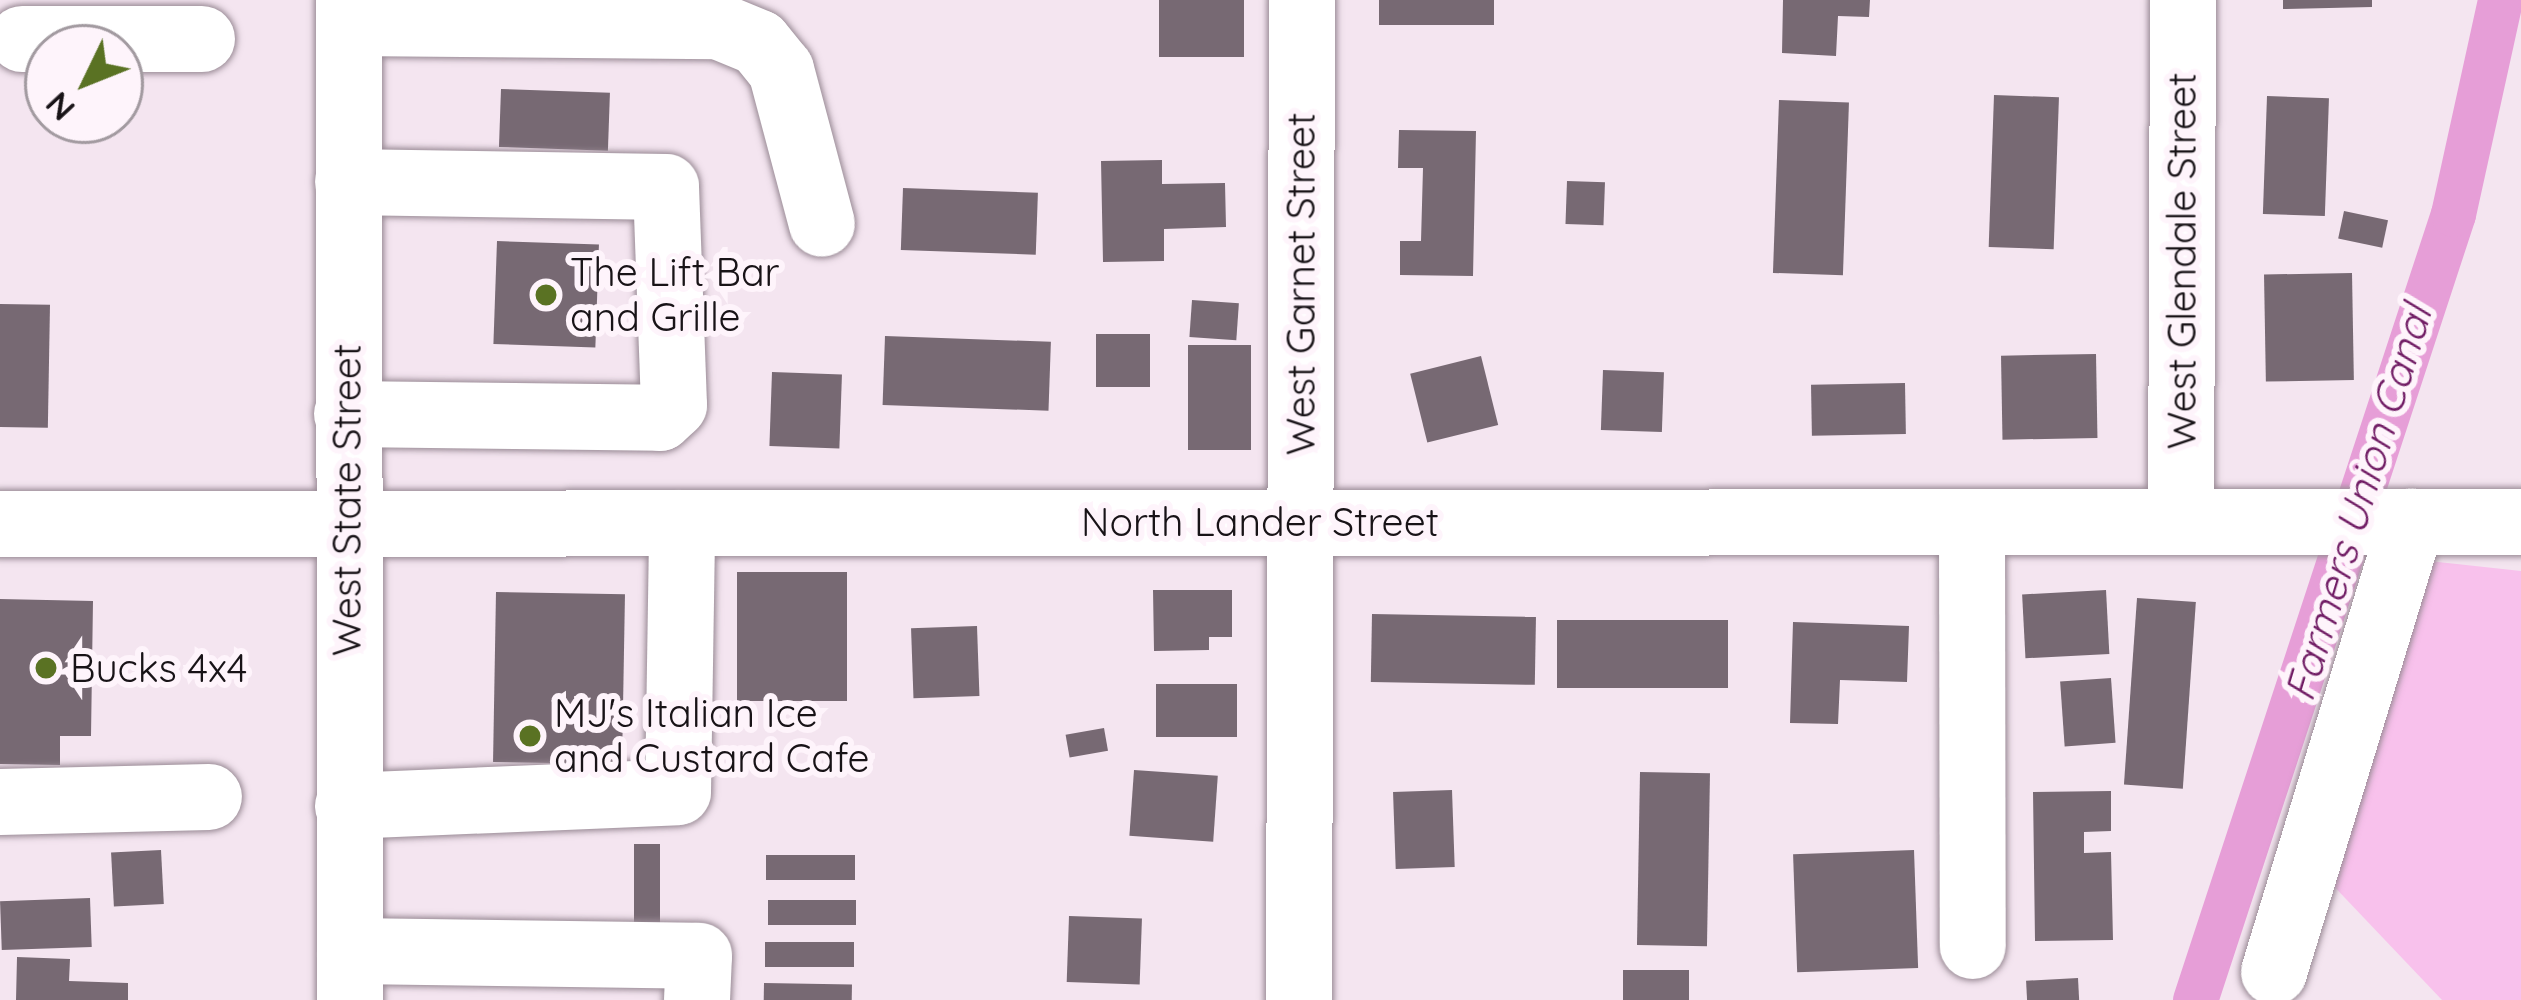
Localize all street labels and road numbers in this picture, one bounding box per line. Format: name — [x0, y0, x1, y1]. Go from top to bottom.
street label: West Glendale Street — [2159, 73, 2205, 449]
street label: West Garnet Street — [1278, 113, 1324, 455]
street label: West State Street — [324, 344, 370, 656]
street label: North Lander Street — [1081, 499, 1439, 545]

